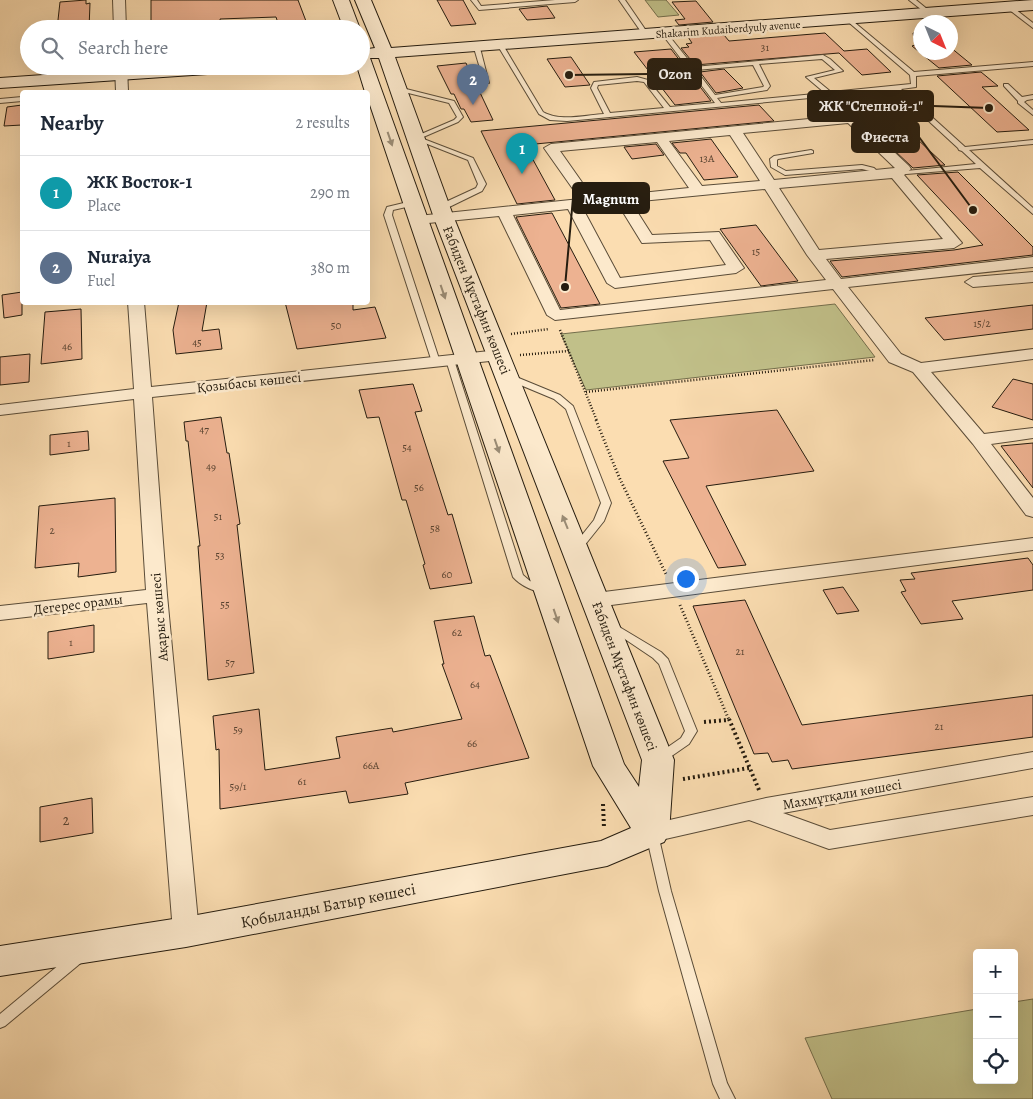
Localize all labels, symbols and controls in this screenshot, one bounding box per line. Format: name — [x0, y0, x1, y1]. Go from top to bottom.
north arrow — [913, 15, 958, 60]
street label: Shakarim Kudaiberdyuly avenue — [655, 17, 801, 42]
search box — [20, 20, 370, 75]
icon: search — [38, 34, 66, 62]
text: Search here — [78, 35, 168, 61]
house number: 31 — [761, 40, 769, 55]
callout: Ozon — [648, 59, 701, 89]
pin: 2 — [457, 64, 489, 105]
text: Ozon — [658, 64, 692, 84]
callout: ЖК "Степной-1" — [808, 91, 933, 121]
text: ЖК "Степной-1" — [819, 96, 923, 116]
text: Nearby — [40, 109, 103, 137]
text: 2 results — [295, 112, 350, 134]
callout: Фиеста — [852, 122, 919, 152]
text: Фиеста — [861, 127, 910, 147]
one-way arrow — [387, 131, 394, 146]
pin: 1 — [506, 133, 538, 174]
house number: 13А — [700, 151, 715, 166]
text: ЖК Восток-1 — [87, 169, 192, 195]
text: 1 — [53, 182, 59, 204]
text: 290 m — [310, 182, 350, 204]
callout: Magnum — [573, 183, 649, 213]
text: Magnum — [583, 189, 640, 209]
text: Place — [87, 195, 121, 217]
street label: Ғабиден Мұстафин көшесі — [438, 223, 515, 377]
text: Nuraiya — [87, 244, 151, 270]
house number: 15 — [752, 244, 761, 259]
text: 2 — [52, 257, 60, 279]
text: 380 m — [311, 257, 350, 279]
text: Fuel — [87, 270, 115, 292]
one-way arrow — [439, 285, 447, 300]
house number: 15/2 — [973, 316, 991, 331]
house number: 50 — [331, 318, 341, 333]
house number: 45 — [192, 335, 202, 350]
house number: 46 — [62, 339, 72, 354]
street label: Қозыбасы көшесі — [196, 368, 302, 397]
house number: 47 — [199, 422, 209, 437]
house number: 1 — [67, 436, 71, 451]
one-way arrow — [494, 438, 501, 453]
house number: 54 — [402, 440, 412, 455]
house number: 49 — [206, 459, 216, 474]
house number: 56 — [414, 480, 424, 495]
house number: 51 — [214, 509, 222, 524]
one-way arrow — [561, 514, 569, 529]
house number: 58 — [430, 521, 440, 536]
house number: 2 — [49, 523, 55, 538]
house number: 53 — [215, 548, 225, 563]
your location — [673, 566, 699, 592]
house number: 60 — [442, 567, 453, 582]
street label: Ақарыс көшесі — [146, 572, 173, 663]
street label: Дегерес орамы — [32, 590, 124, 619]
house number: 55 — [220, 597, 230, 612]
street label: Ғабиден Мұстафин көшесі — [587, 599, 662, 754]
one-way arrow — [553, 608, 560, 623]
house number: 62 — [452, 625, 462, 640]
house number: 1 — [69, 635, 73, 650]
house number: 21 — [736, 644, 745, 659]
house number: 57 — [225, 655, 235, 670]
house number: 64 — [470, 677, 480, 692]
house number: 21 — [935, 719, 944, 734]
house number: 59 — [233, 722, 243, 737]
house number: 66 — [467, 736, 477, 751]
house number: 66А — [363, 758, 380, 773]
house number: 61 — [298, 774, 307, 789]
street label: Махмұтқали көшесі — [781, 775, 903, 814]
house number: 59/1 — [229, 779, 247, 794]
house number: 2 — [63, 811, 70, 830]
street label: Қобыланды Батыр көшесі — [239, 878, 418, 934]
map controls — [973, 949, 1018, 1084]
button: + — [973, 949, 1018, 994]
button: − — [973, 994, 1018, 1039]
button: locate — [973, 1039, 1018, 1084]

